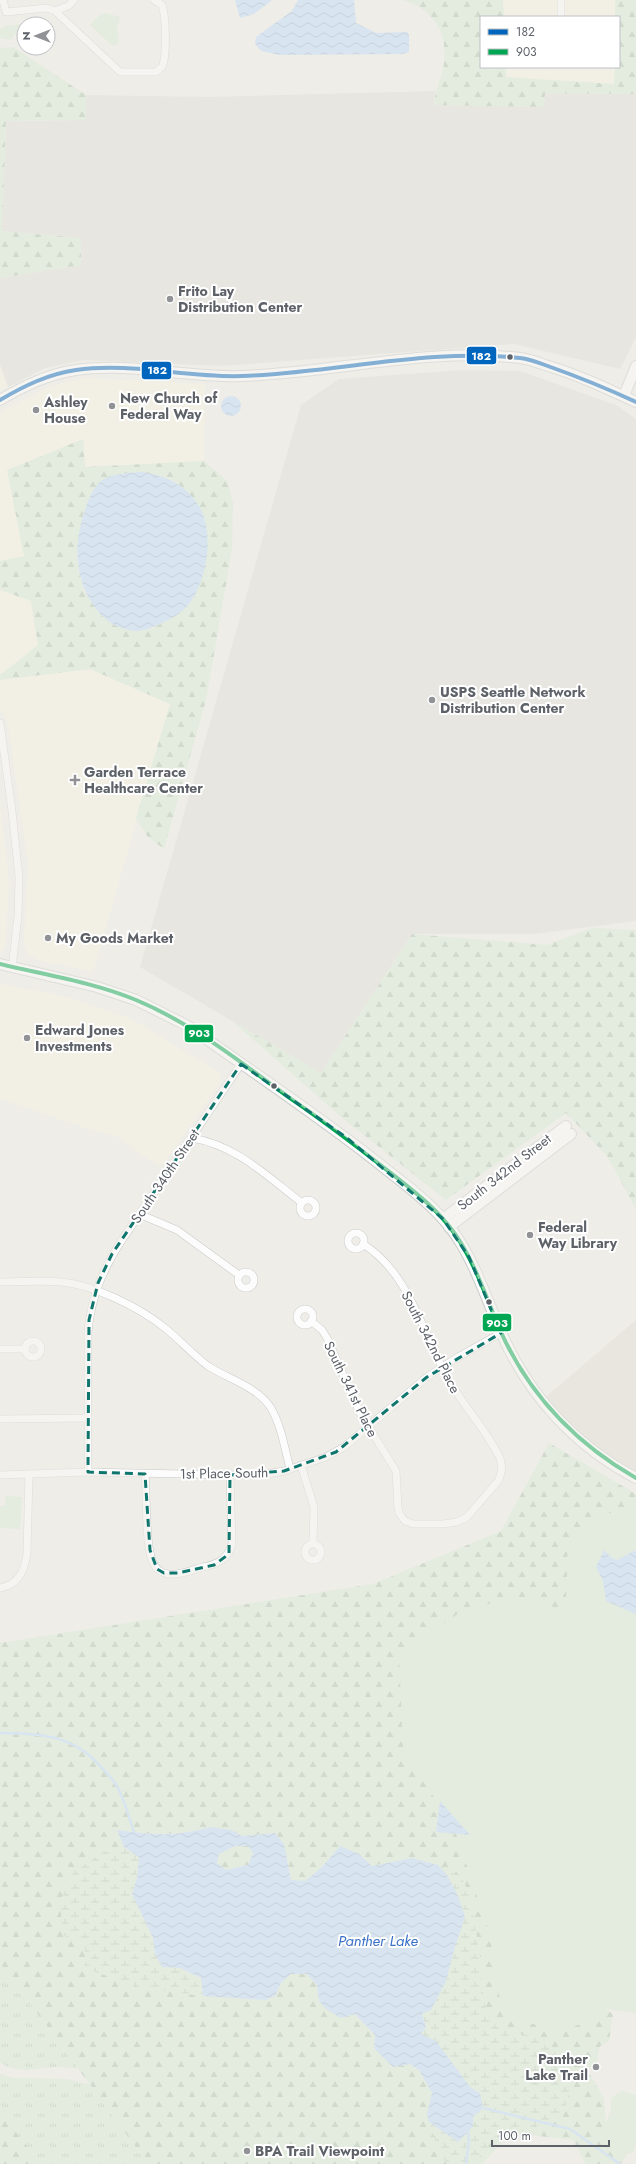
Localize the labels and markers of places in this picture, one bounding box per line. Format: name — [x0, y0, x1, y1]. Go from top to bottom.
place label: Frito Lay Distribution Center — [178, 281, 302, 317]
marker: Frito Lay Distribution Center — [165, 294, 175, 304]
unlabelled marker — [505, 352, 515, 362]
place label: New Church of Federal Way — [120, 388, 218, 424]
place label: Ashley House — [43, 392, 88, 428]
marker: New Church of Federal Way — [107, 401, 117, 411]
marker: Ashley House — [31, 405, 41, 415]
place label: USPS Seattle Network Distribution Center — [440, 682, 586, 718]
marker: USPS Seattle Network Distribution Center — [427, 695, 437, 705]
place label: Garden Terrace Healthcare Center — [84, 762, 203, 798]
marker: Garden Terrace Healthcare Center — [69, 774, 81, 786]
place label: My Goods Market — [56, 928, 174, 948]
marker: My Goods Market — [43, 933, 53, 943]
place label: Edward Jones Investments — [35, 1020, 125, 1056]
marker: Edward Jones Investments — [22, 1033, 32, 1043]
unlabelled marker — [269, 1081, 279, 1091]
place label: Federal Way Library — [538, 1217, 618, 1253]
marker: Federal Way Library — [525, 1230, 535, 1240]
unlabelled marker — [484, 1297, 494, 1307]
place label: Panther Lake Trail — [525, 2049, 588, 2085]
marker: Panther Lake Trail — [591, 2062, 601, 2072]
place label: BPA Trail Viewpoint — [255, 2141, 385, 2161]
marker: BPA Trail Viewpoint — [242, 2146, 252, 2156]

